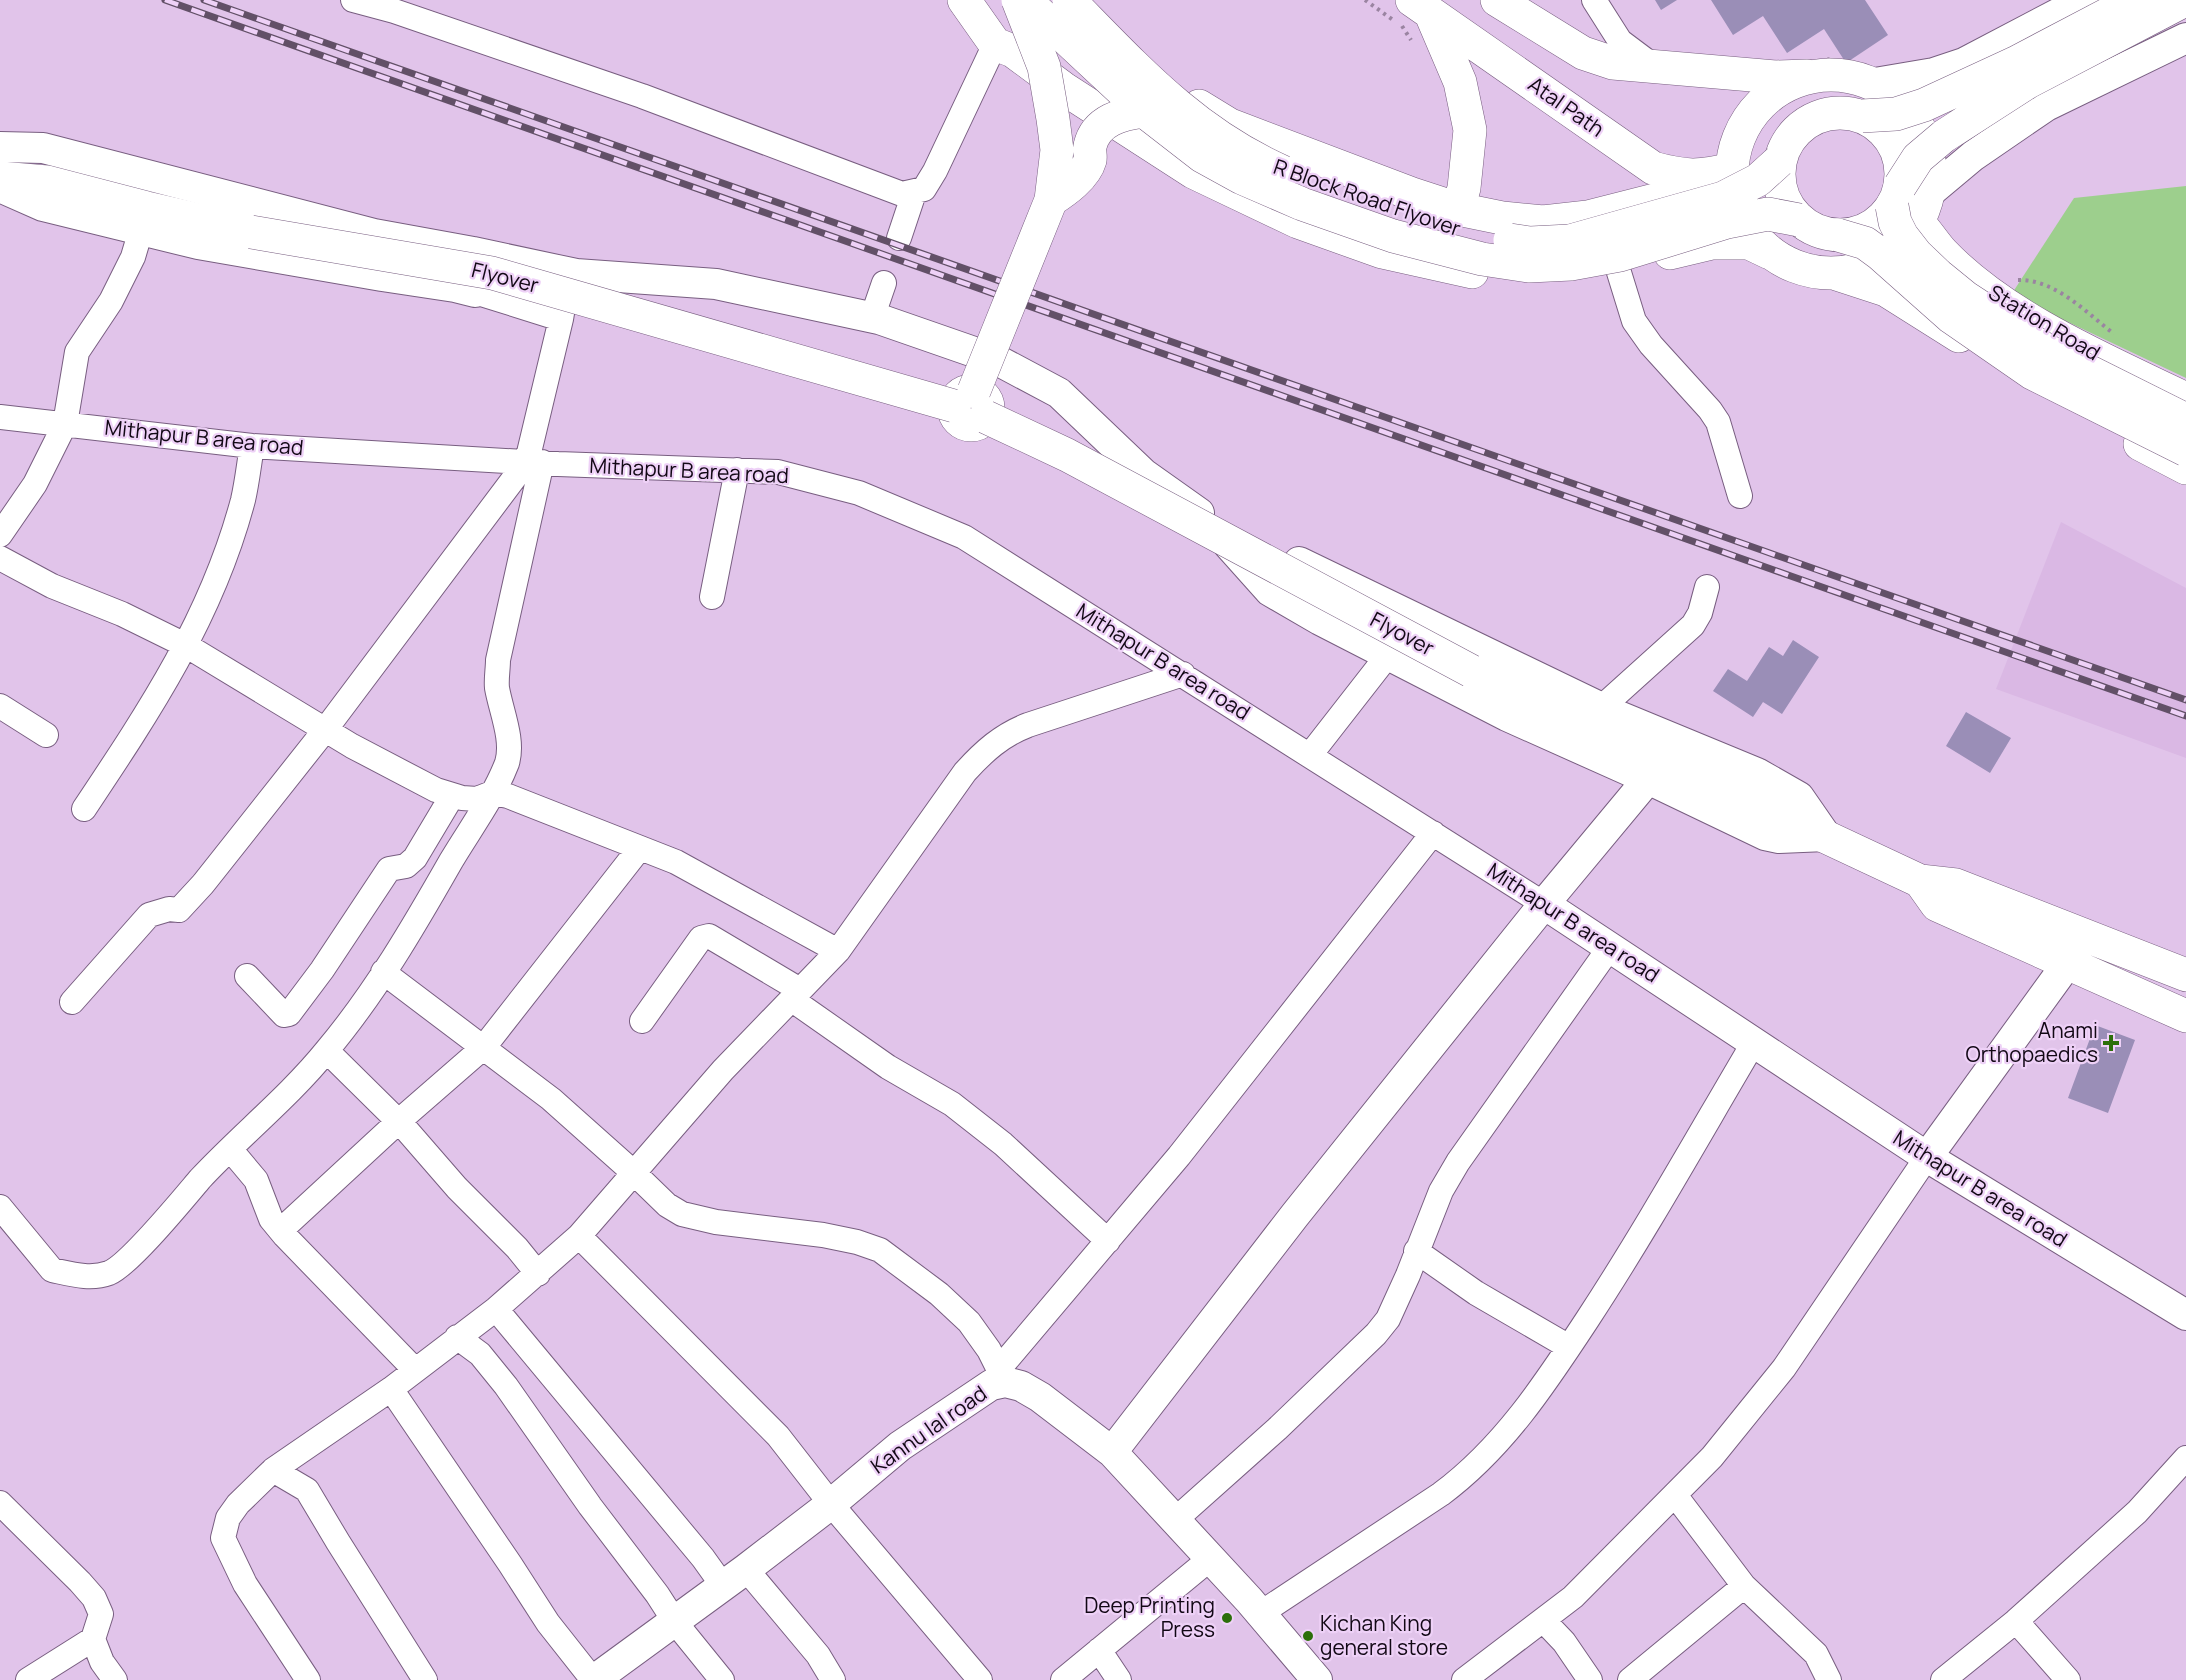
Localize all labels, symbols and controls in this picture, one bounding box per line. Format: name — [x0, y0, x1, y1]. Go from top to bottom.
street label: Atal Path — [1523, 70, 1610, 143]
street label: R Block Road Flyover — [1270, 152, 1465, 242]
street label: Flyover — [469, 255, 542, 299]
street label: Station Road — [1984, 278, 2105, 366]
street label: Mithapur B area road — [103, 413, 305, 461]
street label: Mithapur B area road — [589, 451, 789, 489]
street label: Mithapur B area road — [1071, 596, 1256, 726]
street label: Flyover — [1366, 605, 1440, 662]
street label: Mithapur B area road — [1482, 856, 1665, 988]
place label: Anami Orthopaedics — [1966, 1016, 2098, 1068]
marker: Anami Orthopaedics — [2102, 1034, 2120, 1052]
street label: Mithapur B area road — [1888, 1123, 2073, 1253]
street label: Kannu lal road — [865, 1379, 992, 1479]
place label: Deep Printing Press — [1084, 1591, 1215, 1643]
place label: Kichan King general store — [1320, 1609, 1448, 1661]
marker: Deep Printing Press — [1220, 1611, 1234, 1625]
marker: Kichan King general store — [1301, 1629, 1315, 1643]

